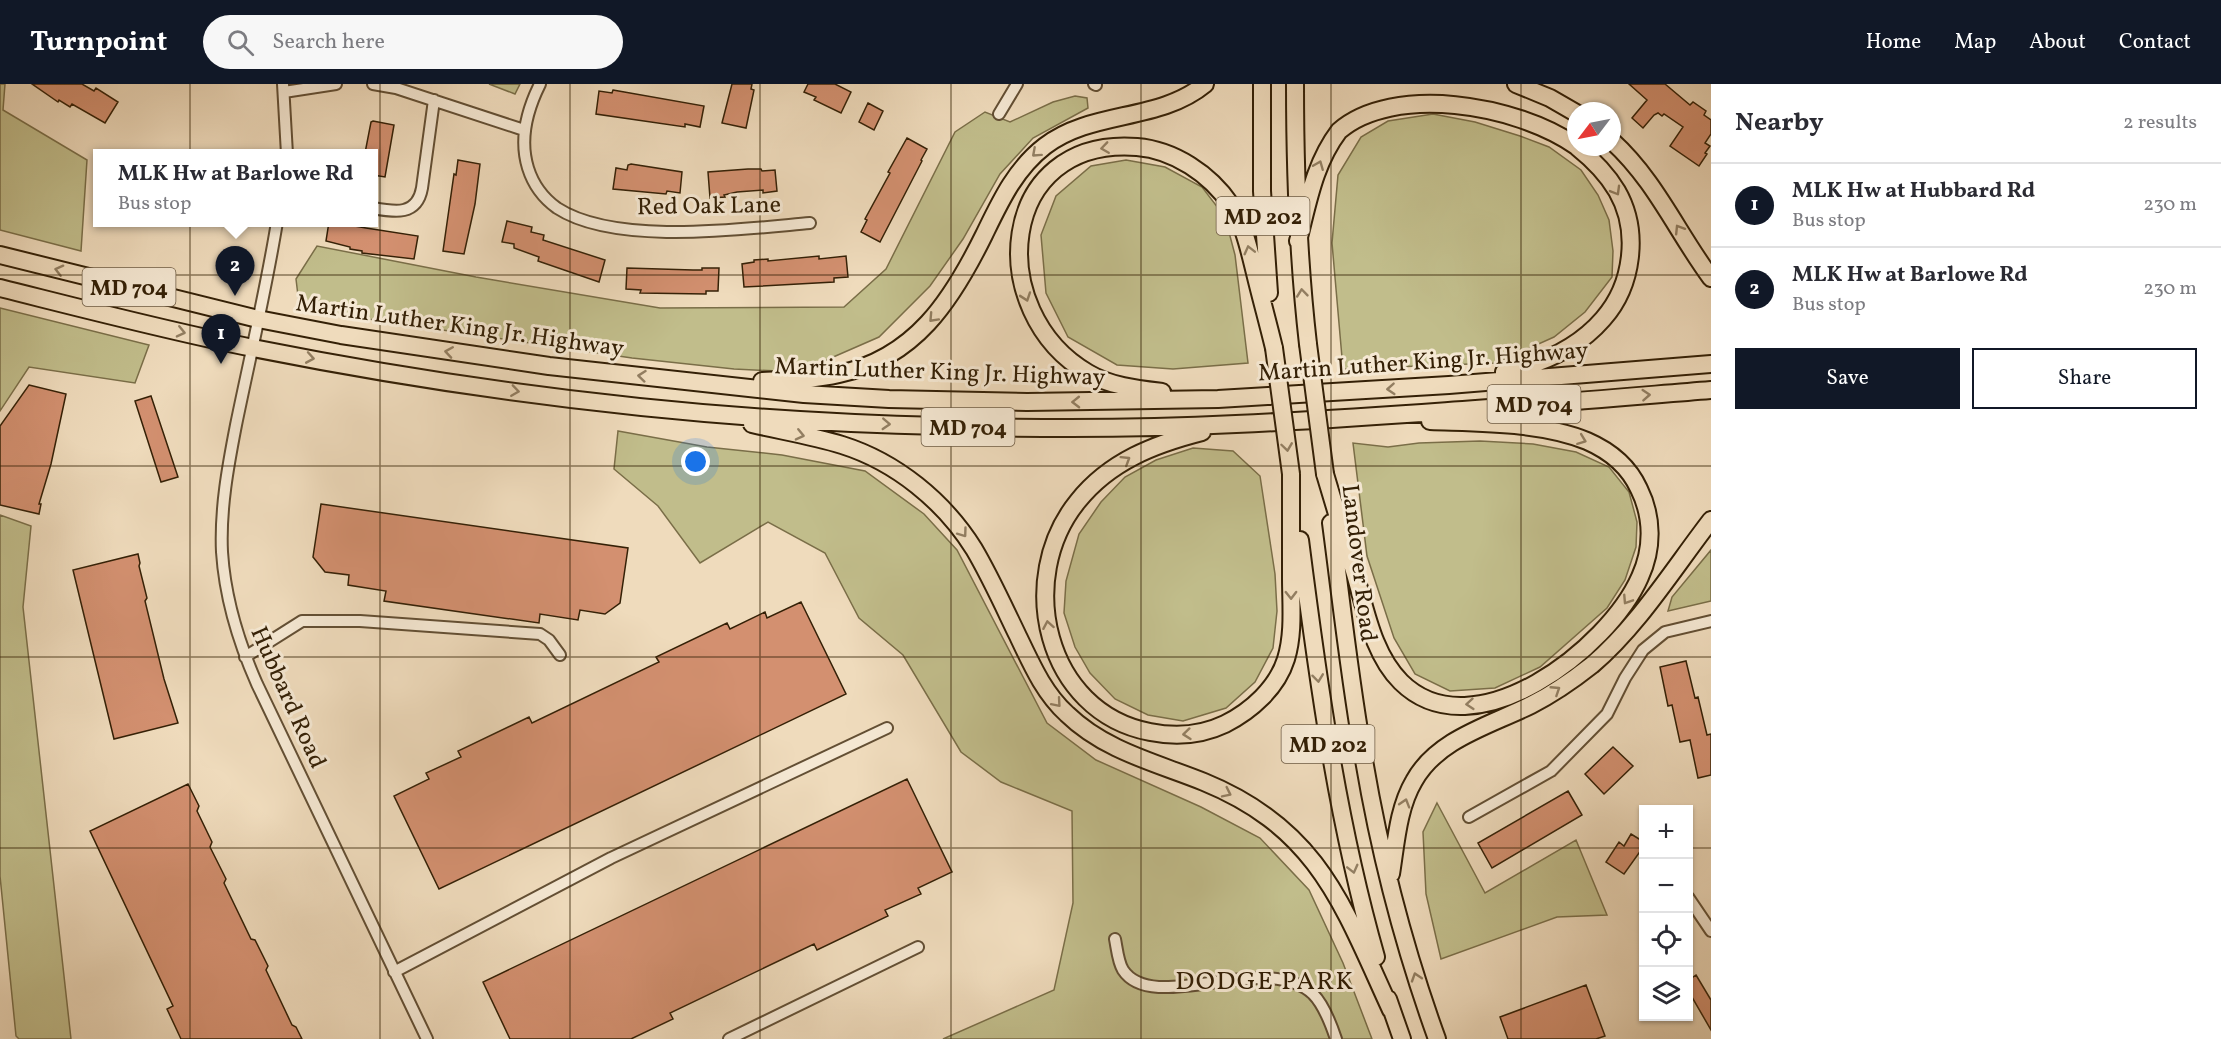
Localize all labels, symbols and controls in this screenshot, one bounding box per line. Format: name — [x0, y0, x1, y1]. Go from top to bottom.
search box — [203, 15, 623, 69]
text: Turnpoint — [30, 23, 167, 62]
icon: search — [224, 26, 257, 59]
text: Search here — [272, 27, 385, 58]
text: Home — [1866, 28, 1921, 57]
text: Map — [1954, 28, 1996, 57]
text: About — [2029, 28, 2086, 57]
text: Contact — [2119, 28, 2191, 57]
north arrow — [1567, 102, 1621, 156]
text: Nearby — [1735, 105, 1824, 141]
text: 2 results — [2123, 109, 2197, 137]
one-way arrow — [1101, 142, 1110, 154]
one-way arrow — [1033, 146, 1043, 157]
popup — [93, 149, 378, 227]
text: MLK Hw at Barlowe Rd — [118, 159, 353, 190]
one-way arrow — [1312, 160, 1324, 171]
text: MLK Hw at Hubbard Rd — [1792, 176, 2035, 207]
one-way arrow — [1608, 184, 1620, 195]
street label: Red Oak Lane — [637, 189, 781, 225]
text: Bus stop — [118, 190, 191, 218]
text: 1 — [1750, 191, 1759, 219]
text: 230 m — [2143, 191, 2197, 219]
road number: MD 202 — [1216, 197, 1310, 235]
text: Bus stop — [1792, 207, 1866, 235]
one-way arrow — [1675, 225, 1687, 235]
pin: 2 — [216, 246, 254, 296]
one-way arrow — [1244, 246, 1257, 256]
text: MLK Hw at Barlowe Rd — [1792, 260, 2028, 291]
one-way arrow — [54, 265, 64, 278]
road number: MD 704 — [82, 268, 176, 306]
text: 2 — [1749, 275, 1760, 303]
text: 230 m — [2143, 275, 2197, 303]
street label: Martin Luther King Jr. Highway — [293, 287, 626, 367]
one-way arrow — [1296, 288, 1309, 297]
one-way arrow — [1018, 291, 1031, 302]
text: Bus stop — [1792, 291, 1866, 319]
one-way arrow — [930, 310, 941, 321]
pin: 1 — [202, 314, 240, 364]
one-way arrow — [176, 324, 186, 337]
street label: Martin Luther King Jr. Highway — [1257, 334, 1589, 392]
one-way arrow — [444, 346, 453, 358]
button: Save — [1735, 348, 1960, 409]
button: Share — [1972, 348, 2197, 409]
street label: Martin Luther King Jr. Highway — [774, 350, 1106, 396]
one-way arrow — [305, 351, 315, 364]
one-way arrow — [638, 370, 647, 383]
one-way arrow — [1386, 382, 1395, 395]
one-way arrow — [510, 384, 519, 396]
road number: MD 704 — [1488, 385, 1580, 423]
one-way arrow — [1641, 389, 1650, 402]
one-way arrow — [1071, 395, 1080, 408]
road number: MD 704 — [922, 408, 1014, 446]
one-way arrow — [881, 417, 890, 430]
one-way arrow — [794, 428, 804, 441]
one-way arrow — [1576, 432, 1587, 445]
one-way arrow — [1281, 443, 1293, 452]
your location — [681, 447, 710, 476]
one-way arrow — [1120, 456, 1130, 468]
street label: Landover Road — [1331, 482, 1385, 644]
one-way arrow — [956, 526, 967, 537]
one-way arrow — [1285, 591, 1298, 600]
one-way arrow — [1623, 593, 1634, 604]
one-way arrow — [1042, 620, 1055, 630]
street label: Hubbard Road — [241, 621, 334, 774]
one-way arrow — [1311, 673, 1324, 682]
one-way arrow — [1550, 687, 1561, 698]
one-way arrow — [1050, 696, 1061, 707]
one-way arrow — [1465, 697, 1474, 710]
road number: MD 202 — [1282, 725, 1374, 763]
one-way arrow — [1182, 727, 1191, 739]
one-way arrow — [1221, 785, 1232, 797]
one-way arrow — [1398, 798, 1410, 809]
map controls — [1639, 805, 1693, 1021]
button: + — [1639, 805, 1693, 859]
button: − — [1639, 859, 1693, 913]
one-way arrow — [1346, 864, 1359, 874]
button: locate — [1639, 913, 1693, 967]
district label: DODGE PARK — [1175, 964, 1355, 1000]
button: layers — [1639, 967, 1693, 1021]
one-way arrow — [1411, 972, 1423, 983]

